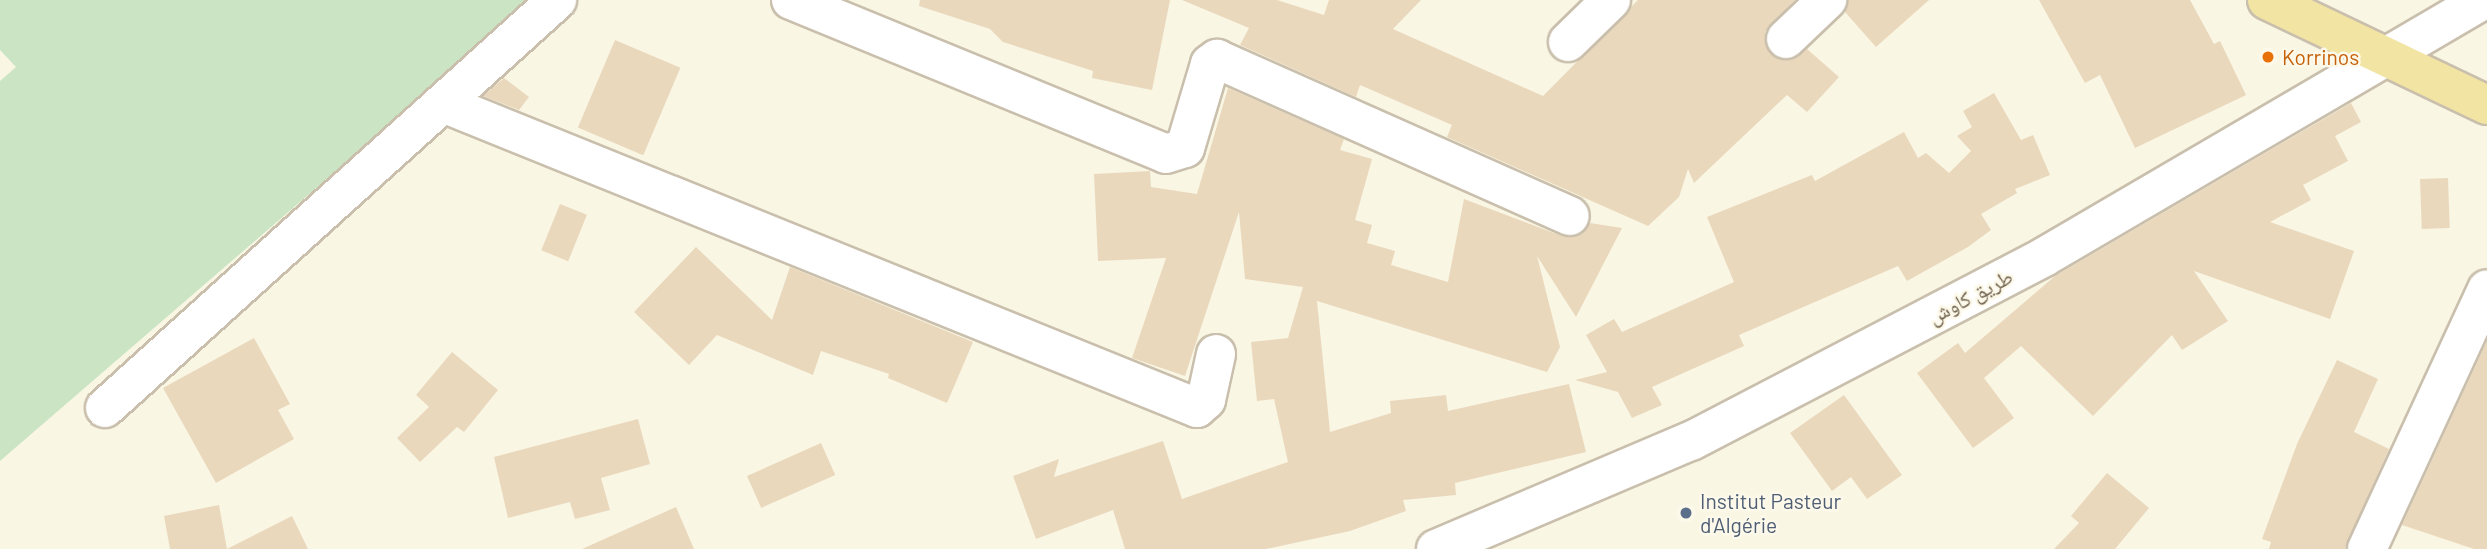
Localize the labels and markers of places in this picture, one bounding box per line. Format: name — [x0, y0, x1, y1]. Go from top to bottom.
place label: Korrinos — [2282, 44, 2359, 70]
marker: Korrinos — [2260, 49, 2276, 65]
place label: Institut Pasteur d'Algérie — [1700, 488, 1841, 538]
marker: Institut Pasteur d'Algérie — [1678, 505, 1694, 521]

